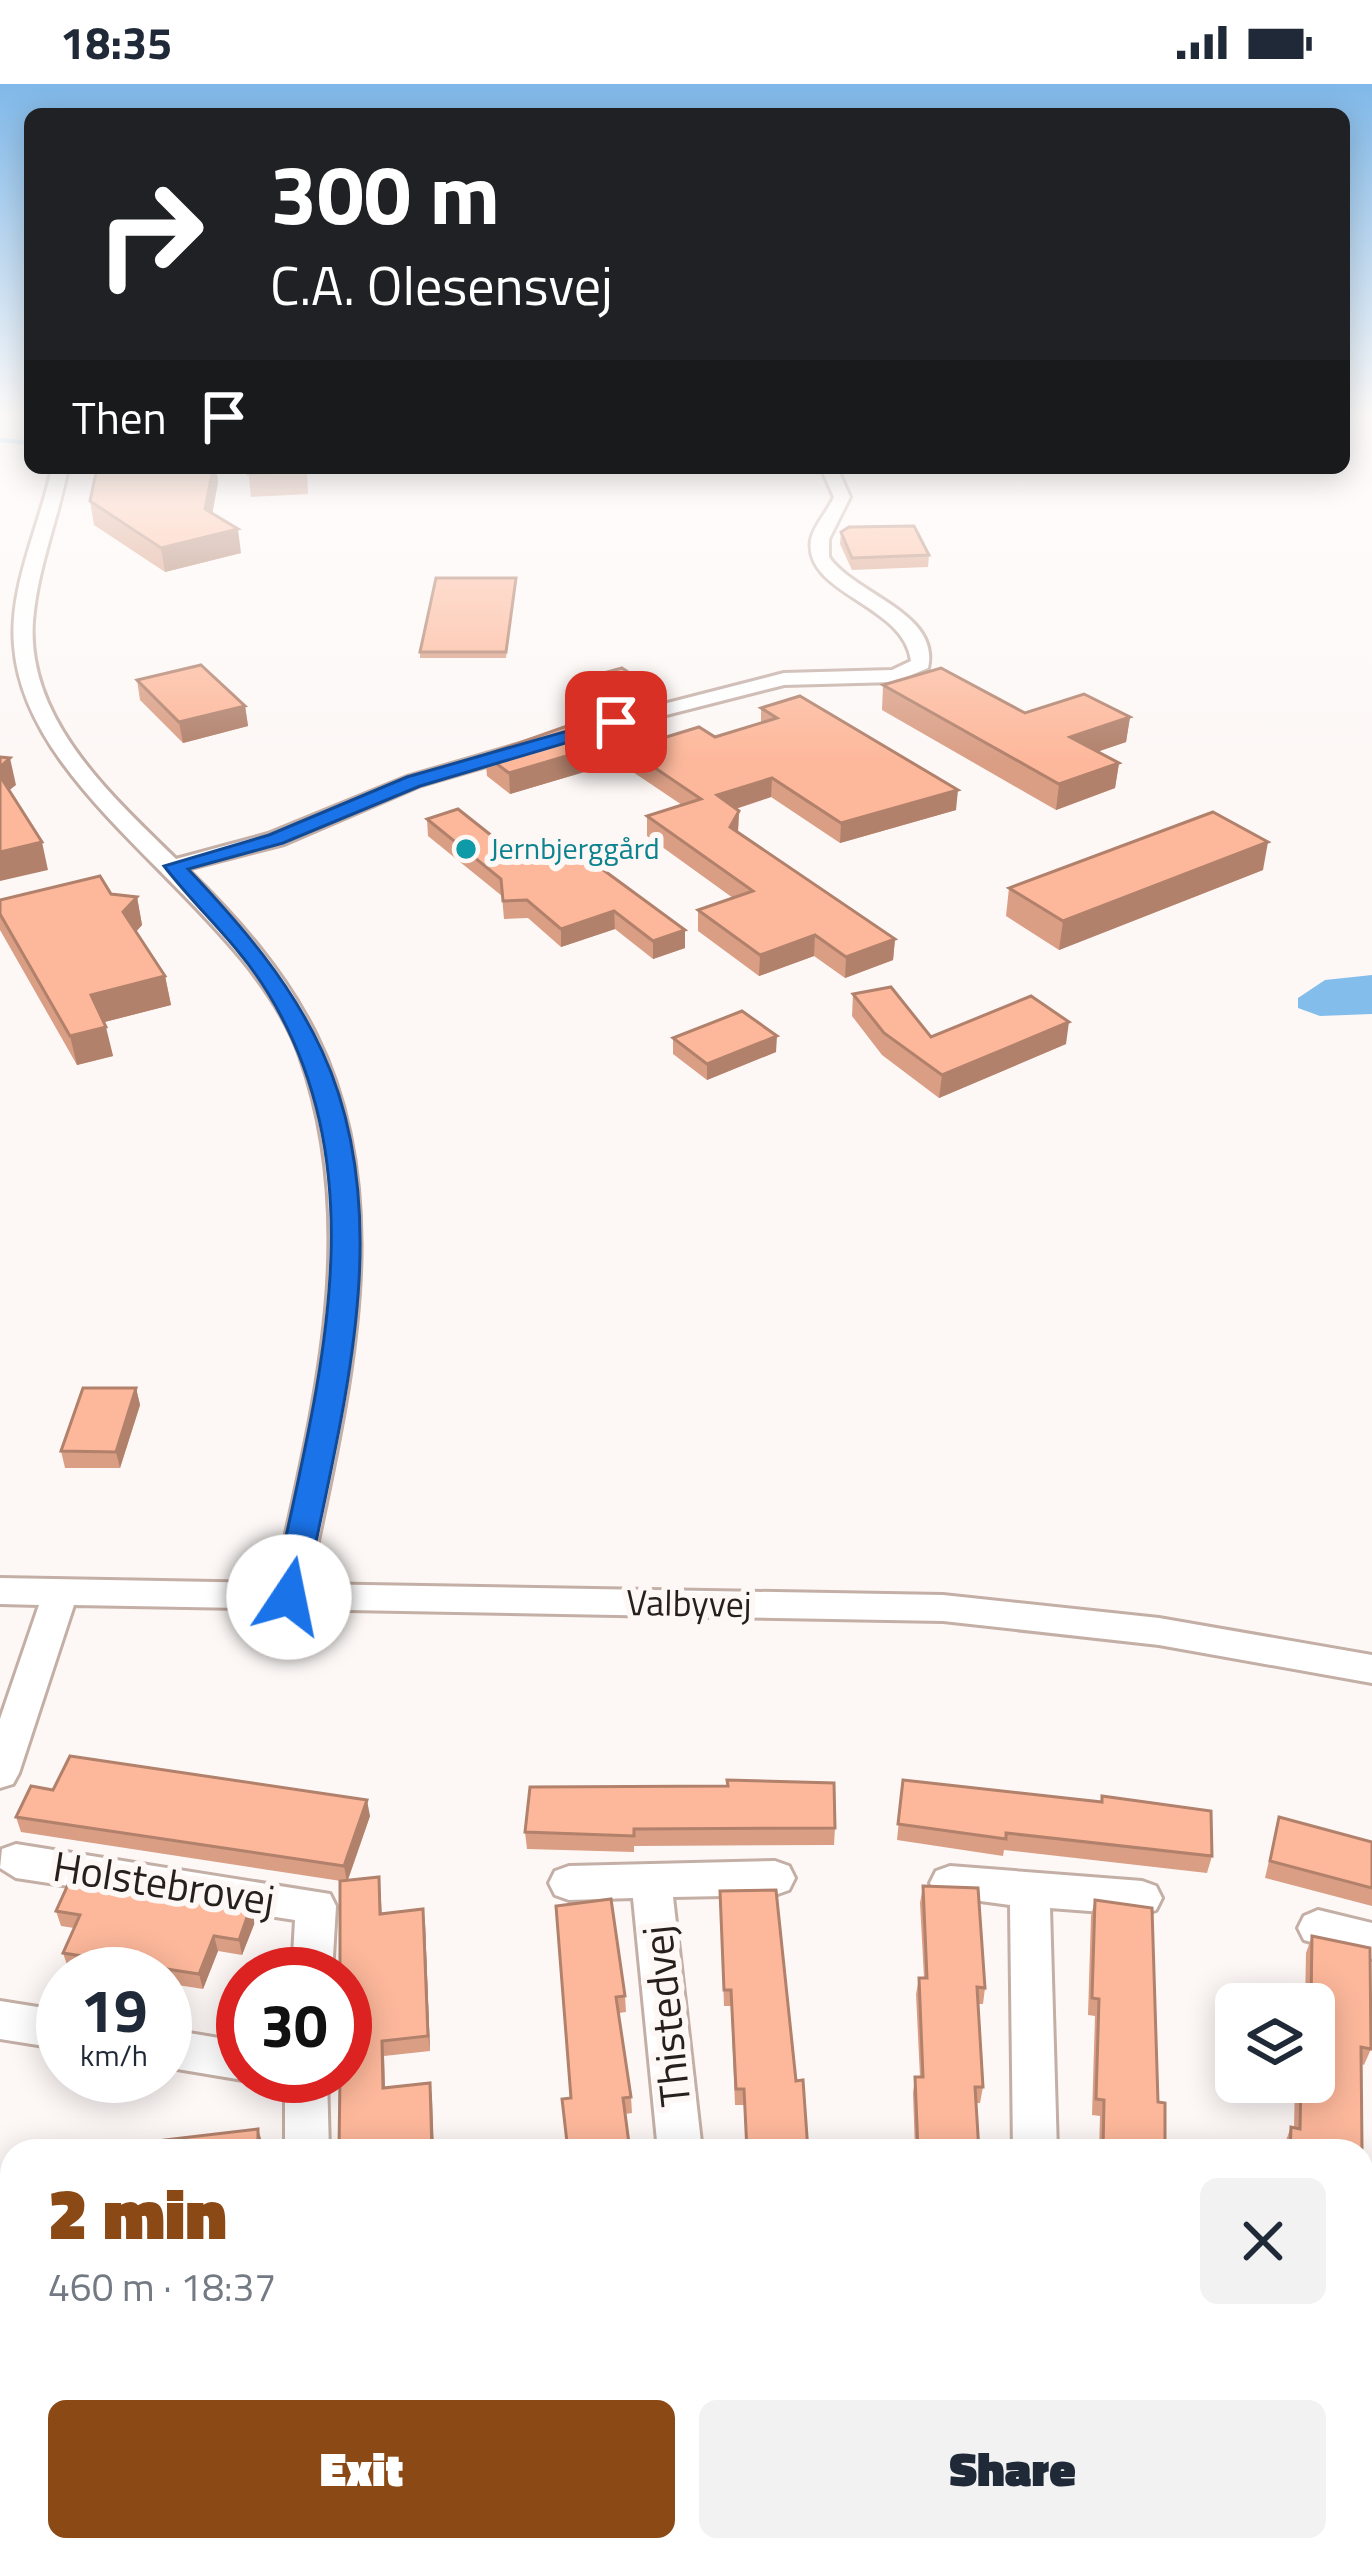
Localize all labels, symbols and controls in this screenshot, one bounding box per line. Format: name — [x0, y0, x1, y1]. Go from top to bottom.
text: 18:35 — [60, 8, 172, 76]
text: 300 m — [270, 129, 500, 257]
icon: right — [72, 156, 228, 312]
text: C.A. Olesensvej — [270, 244, 613, 326]
text: Then — [72, 383, 167, 451]
icon: arrive — [191, 384, 257, 450]
pin — [565, 671, 667, 773]
icon: arrive — [583, 689, 649, 755]
place label: Jernbjerggård — [490, 825, 660, 871]
marker: Jernbjerggård — [453, 836, 479, 862]
position arrow — [226, 1534, 352, 1660]
street label: Valbyvej — [626, 1574, 752, 1631]
street label: Holstebrovej — [49, 1833, 280, 1931]
street label: Thistedvej — [624, 1922, 706, 2110]
speed limit sign: 30 — [216, 1947, 372, 2103]
text: 19 — [80, 1964, 148, 2055]
map controls — [1215, 1983, 1335, 2103]
button: layers — [1215, 1983, 1335, 2103]
text: km/h — [80, 2032, 148, 2078]
text: 2 min — [48, 2157, 227, 2267]
button: close — [1200, 2178, 1326, 2304]
text: 460 m · 18:37 — [48, 2257, 276, 2316]
button: Exit — [48, 2400, 675, 2538]
button: Share — [699, 2400, 1326, 2538]

